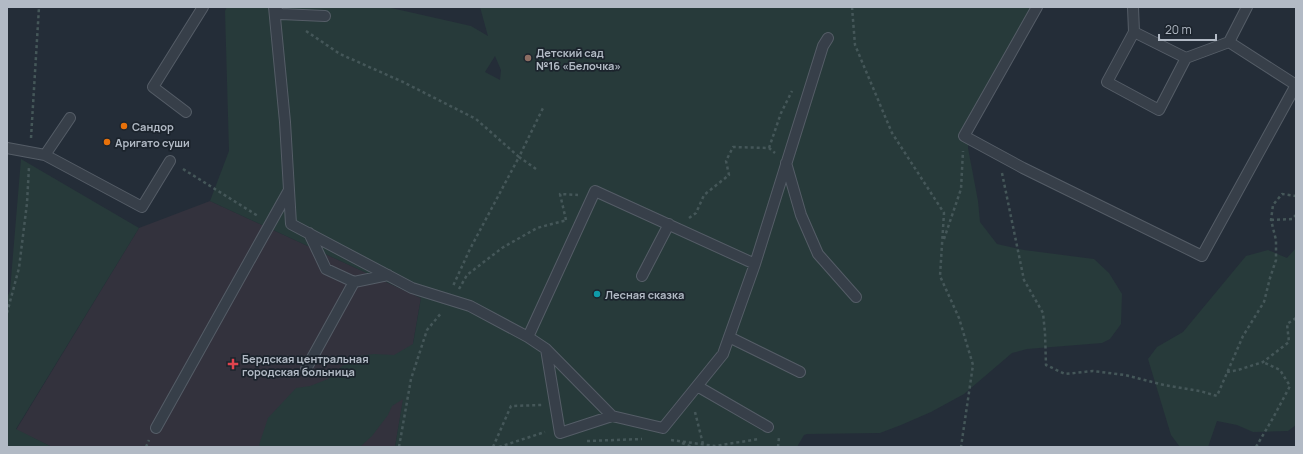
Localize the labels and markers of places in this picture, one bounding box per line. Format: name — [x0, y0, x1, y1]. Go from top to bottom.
place label: Детский сад №16 «Белочка» — [536, 45, 621, 73]
marker: Детский сад №16 «Белочка» — [523, 53, 533, 63]
place label: Сандор — [132, 119, 174, 134]
marker: Сандор — [119, 121, 129, 131]
place label: Аригато суши — [115, 135, 190, 150]
marker: Аригато суши — [102, 137, 112, 147]
place label: Лесная сказка — [605, 287, 684, 302]
marker: Лесная сказка — [592, 289, 602, 299]
place label: Бердская центральная городская больница — [242, 351, 369, 379]
marker: Бердская центральная городская больница — [227, 358, 239, 370]

